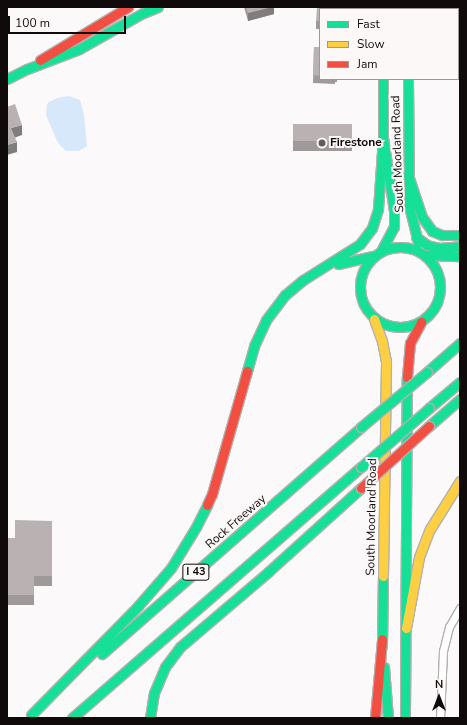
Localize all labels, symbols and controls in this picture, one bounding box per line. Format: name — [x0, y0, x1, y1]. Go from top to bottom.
scale bar — [10, 8, 128, 34]
legend — [319, 8, 459, 80]
text: 100 m — [15, 15, 50, 31]
text: Fast — [357, 16, 380, 32]
text: Slow — [357, 36, 385, 52]
text: Jam — [357, 56, 378, 72]
street label: South Moorland Road — [389, 95, 407, 213]
place label: Firestone — [330, 136, 382, 150]
marker: Firestone — [317, 138, 327, 148]
street label: South Moorland Road — [364, 458, 380, 576]
street label: Rock Freeway — [203, 492, 269, 552]
road number: I 43 — [182, 563, 210, 581]
north arrow — [419, 677, 459, 717]
text: N — [435, 677, 443, 692]

